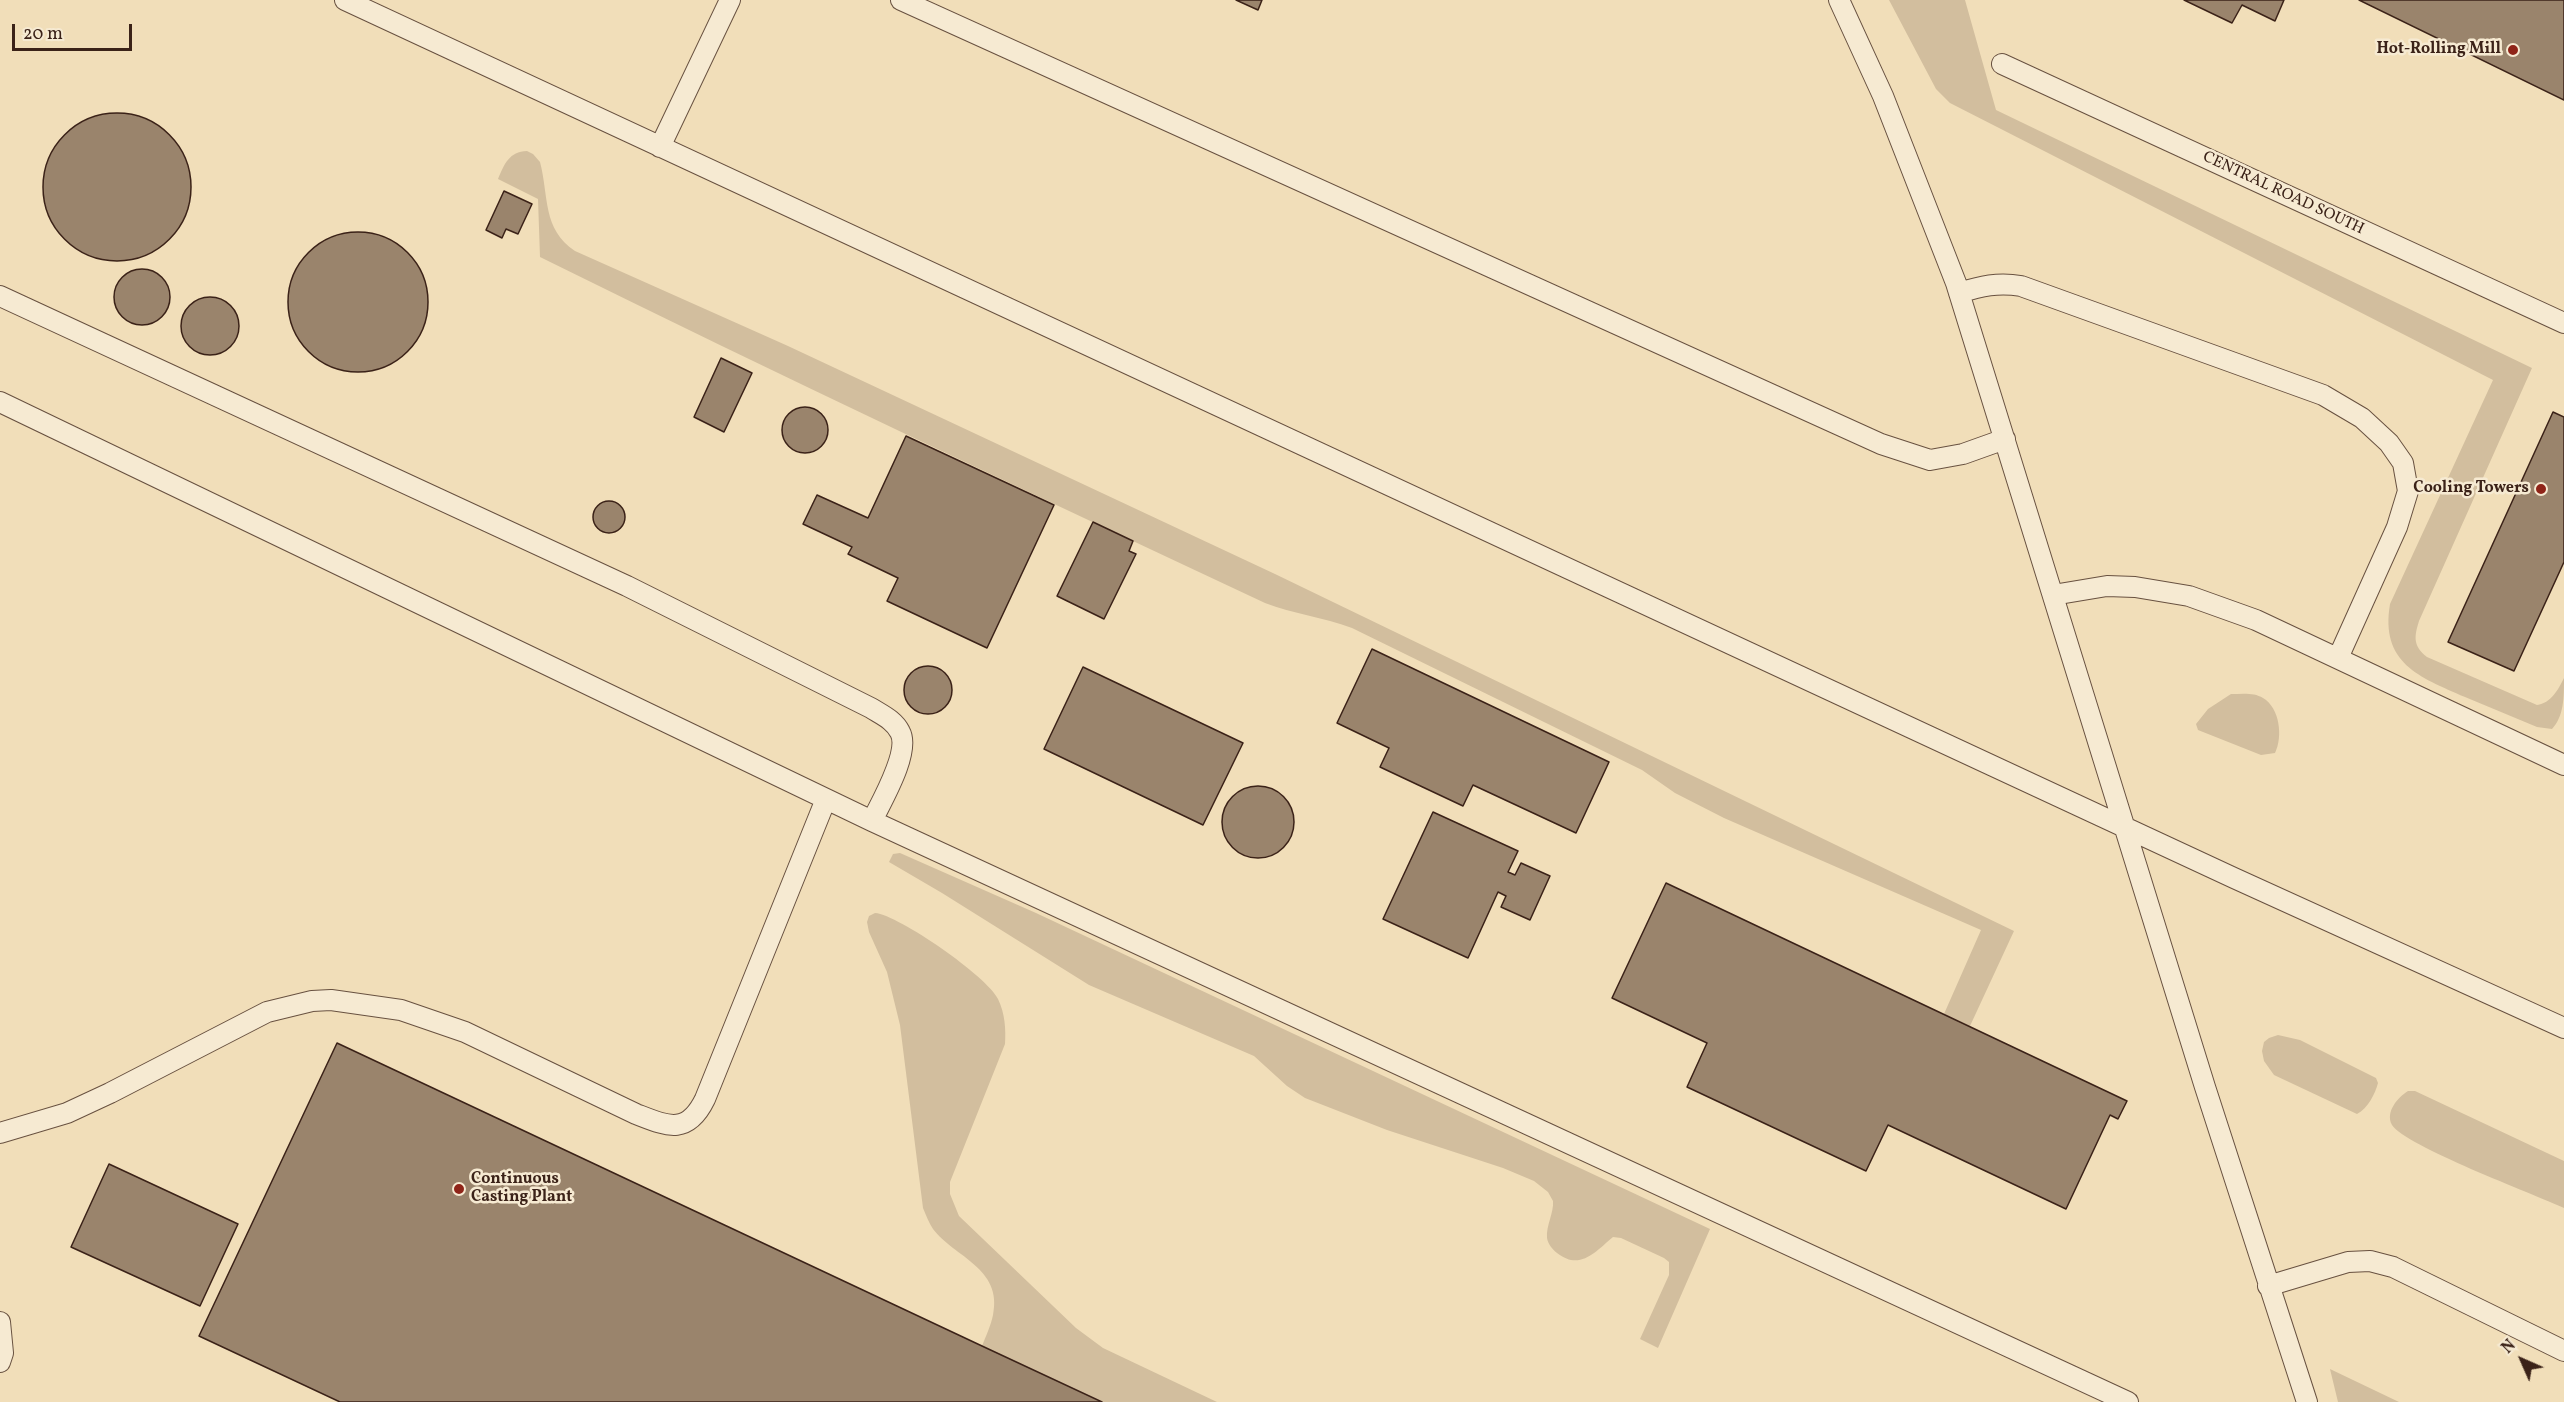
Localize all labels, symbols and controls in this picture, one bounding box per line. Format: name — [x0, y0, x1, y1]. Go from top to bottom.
scale bar — [15, 12, 135, 50]
text: 20 m — [23, 22, 63, 47]
place label: Hot-Rolling Mill — [2376, 40, 2501, 60]
marker: Hot-Rolling Mill — [2506, 43, 2520, 57]
street label: CENTRAL ROAD SOUTH — [2199, 148, 2367, 240]
place label: Cooling Towers — [2413, 479, 2529, 499]
marker: Cooling Towers — [2534, 482, 2548, 496]
place label: Continuous Casting Plant — [471, 1170, 572, 1208]
marker: Continuous Casting Plant — [452, 1182, 466, 1196]
north arrow — [2492, 1330, 2552, 1390]
text: N — [2497, 1335, 2521, 1359]

